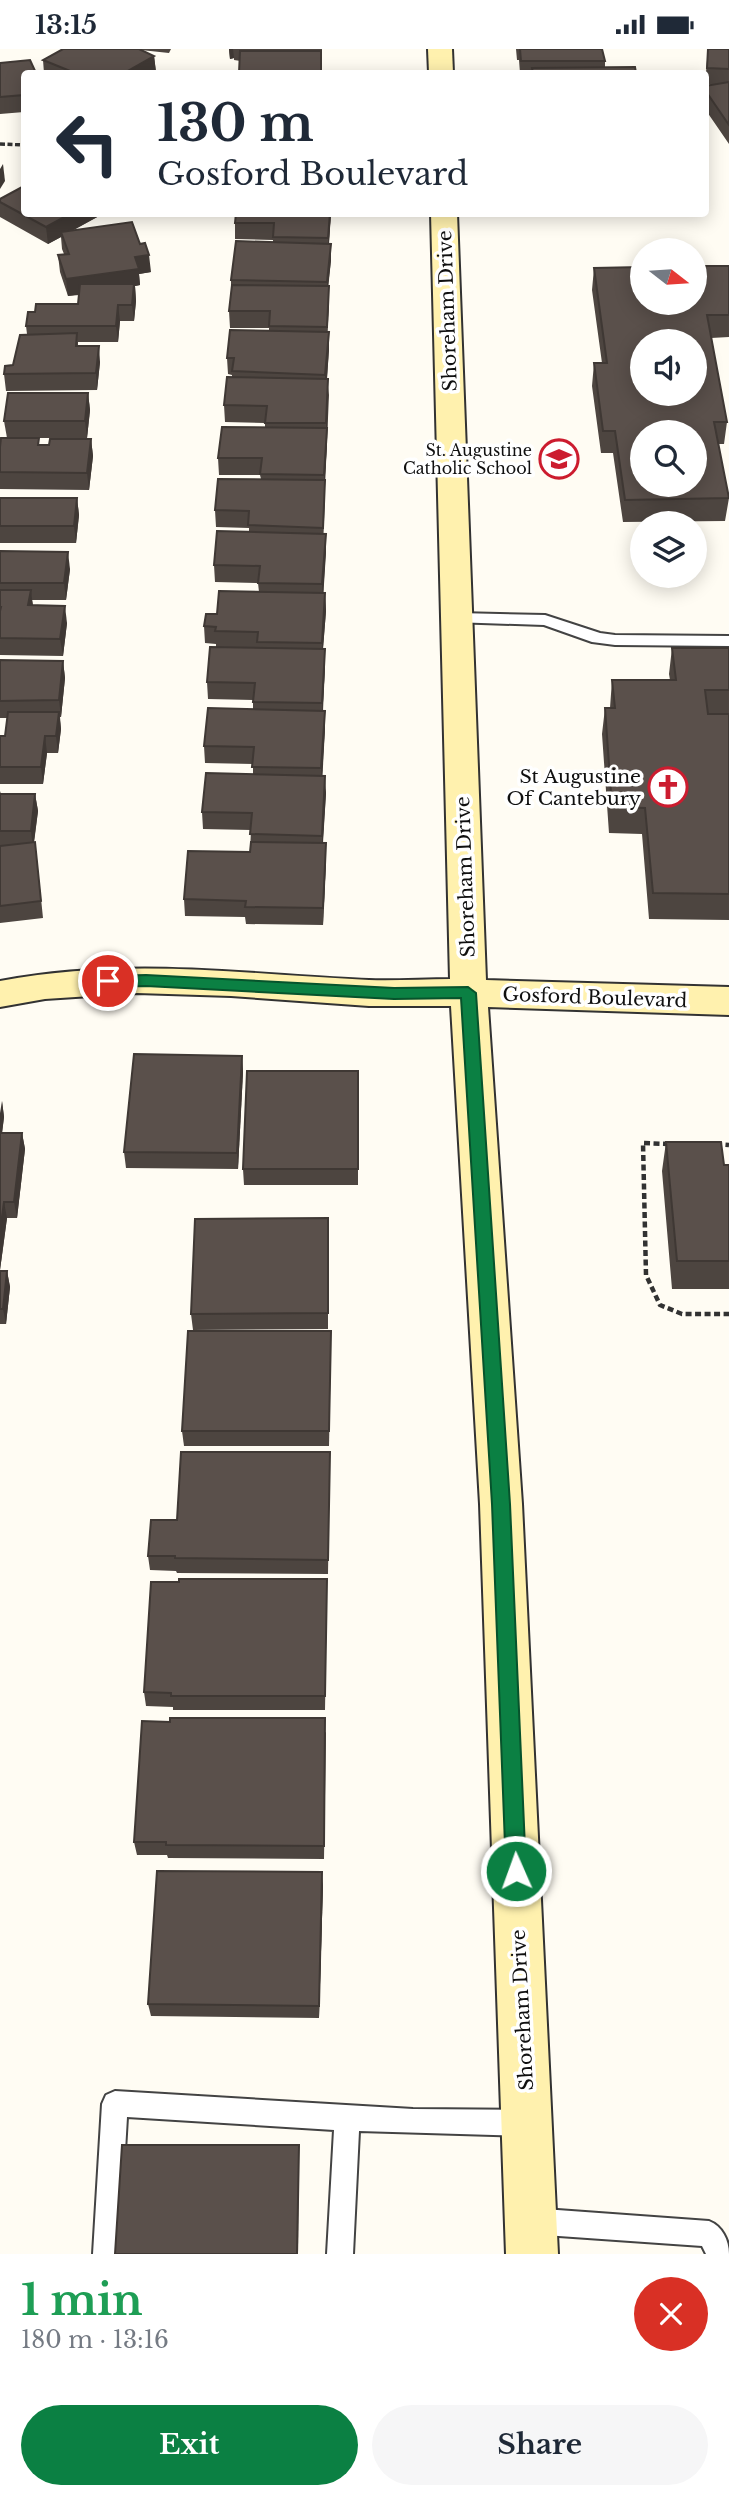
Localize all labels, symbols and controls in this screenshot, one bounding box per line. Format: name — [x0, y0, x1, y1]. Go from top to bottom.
text: 13:15 — [35, 9, 97, 41]
text: 130 m — [157, 93, 314, 154]
icon: left — [42, 98, 133, 189]
text: Gosford Boulevard — [157, 154, 468, 194]
street label: Shoreham Drive — [433, 230, 462, 392]
north arrow — [630, 238, 707, 315]
map controls — [630, 238, 707, 588]
button: sound — [630, 329, 707, 406]
button: search — [630, 420, 707, 497]
school or university icon: St. Augustine Catholic School — [538, 438, 580, 480]
place label: St. Augustine Catholic School — [403, 440, 532, 478]
button: layers — [630, 511, 707, 588]
place label: St Augustine Of Cantebury — [506, 765, 641, 810]
church icon: St Augustine Of Cantebury — [647, 766, 689, 808]
street label: Shoreham Drive — [451, 796, 480, 958]
pin — [78, 951, 138, 1011]
icon: arrive — [89, 962, 127, 1000]
street label: Gosford Boulevard — [502, 983, 688, 1012]
position arrow — [479, 1834, 553, 1908]
street label: Shoreham Drive — [507, 1929, 538, 2091]
text: 1 min — [21, 2274, 143, 2326]
button: close — [634, 2277, 708, 2351]
text: 180 m · 13:16 — [21, 2326, 169, 2354]
button: Exit — [21, 2405, 358, 2485]
button: Share — [372, 2405, 708, 2485]

